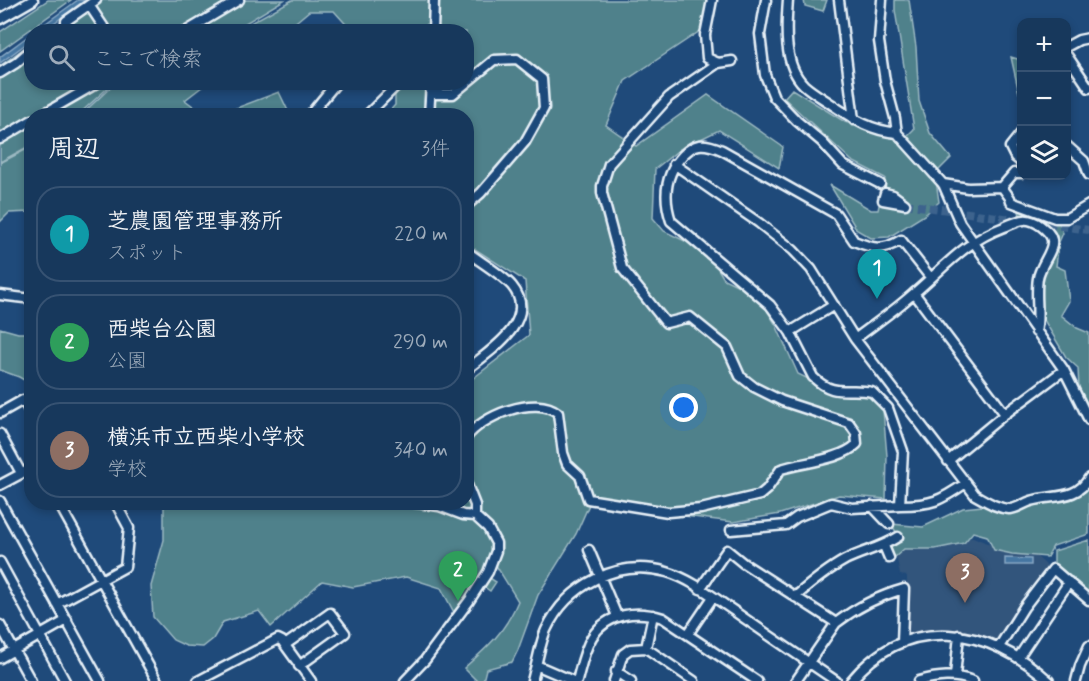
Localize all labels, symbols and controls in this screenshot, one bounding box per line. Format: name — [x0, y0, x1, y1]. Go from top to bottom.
map controls — [1017, 18, 1071, 180]
button: + — [1017, 18, 1071, 72]
search box — [24, 24, 474, 90]
icon: search — [45, 41, 78, 74]
text: ここで検索 — [93, 46, 203, 74]
button: − — [1017, 72, 1071, 126]
button: layers — [1017, 126, 1071, 180]
text: 周辺 — [48, 133, 100, 167]
text: 3件 — [421, 136, 450, 163]
text: 芝農園管理事務所 — [107, 208, 283, 236]
text: 1 — [65, 221, 74, 248]
text: 220 m — [394, 221, 448, 248]
text: スポット — [107, 240, 187, 267]
pin: 1 — [858, 250, 896, 299]
text: 西柴台公園 — [107, 316, 217, 344]
text: 2 — [65, 329, 74, 356]
text: 290 m — [393, 329, 448, 356]
text: 公園 — [107, 348, 147, 375]
your location — [669, 393, 698, 422]
text: 横浜市立西柴小学校 — [107, 424, 305, 452]
text: 3 — [65, 437, 74, 464]
text: 340 m — [393, 437, 448, 464]
text: 学校 — [107, 456, 147, 483]
pin: 2 — [438, 552, 478, 601]
pin: 3 — [946, 554, 984, 603]

